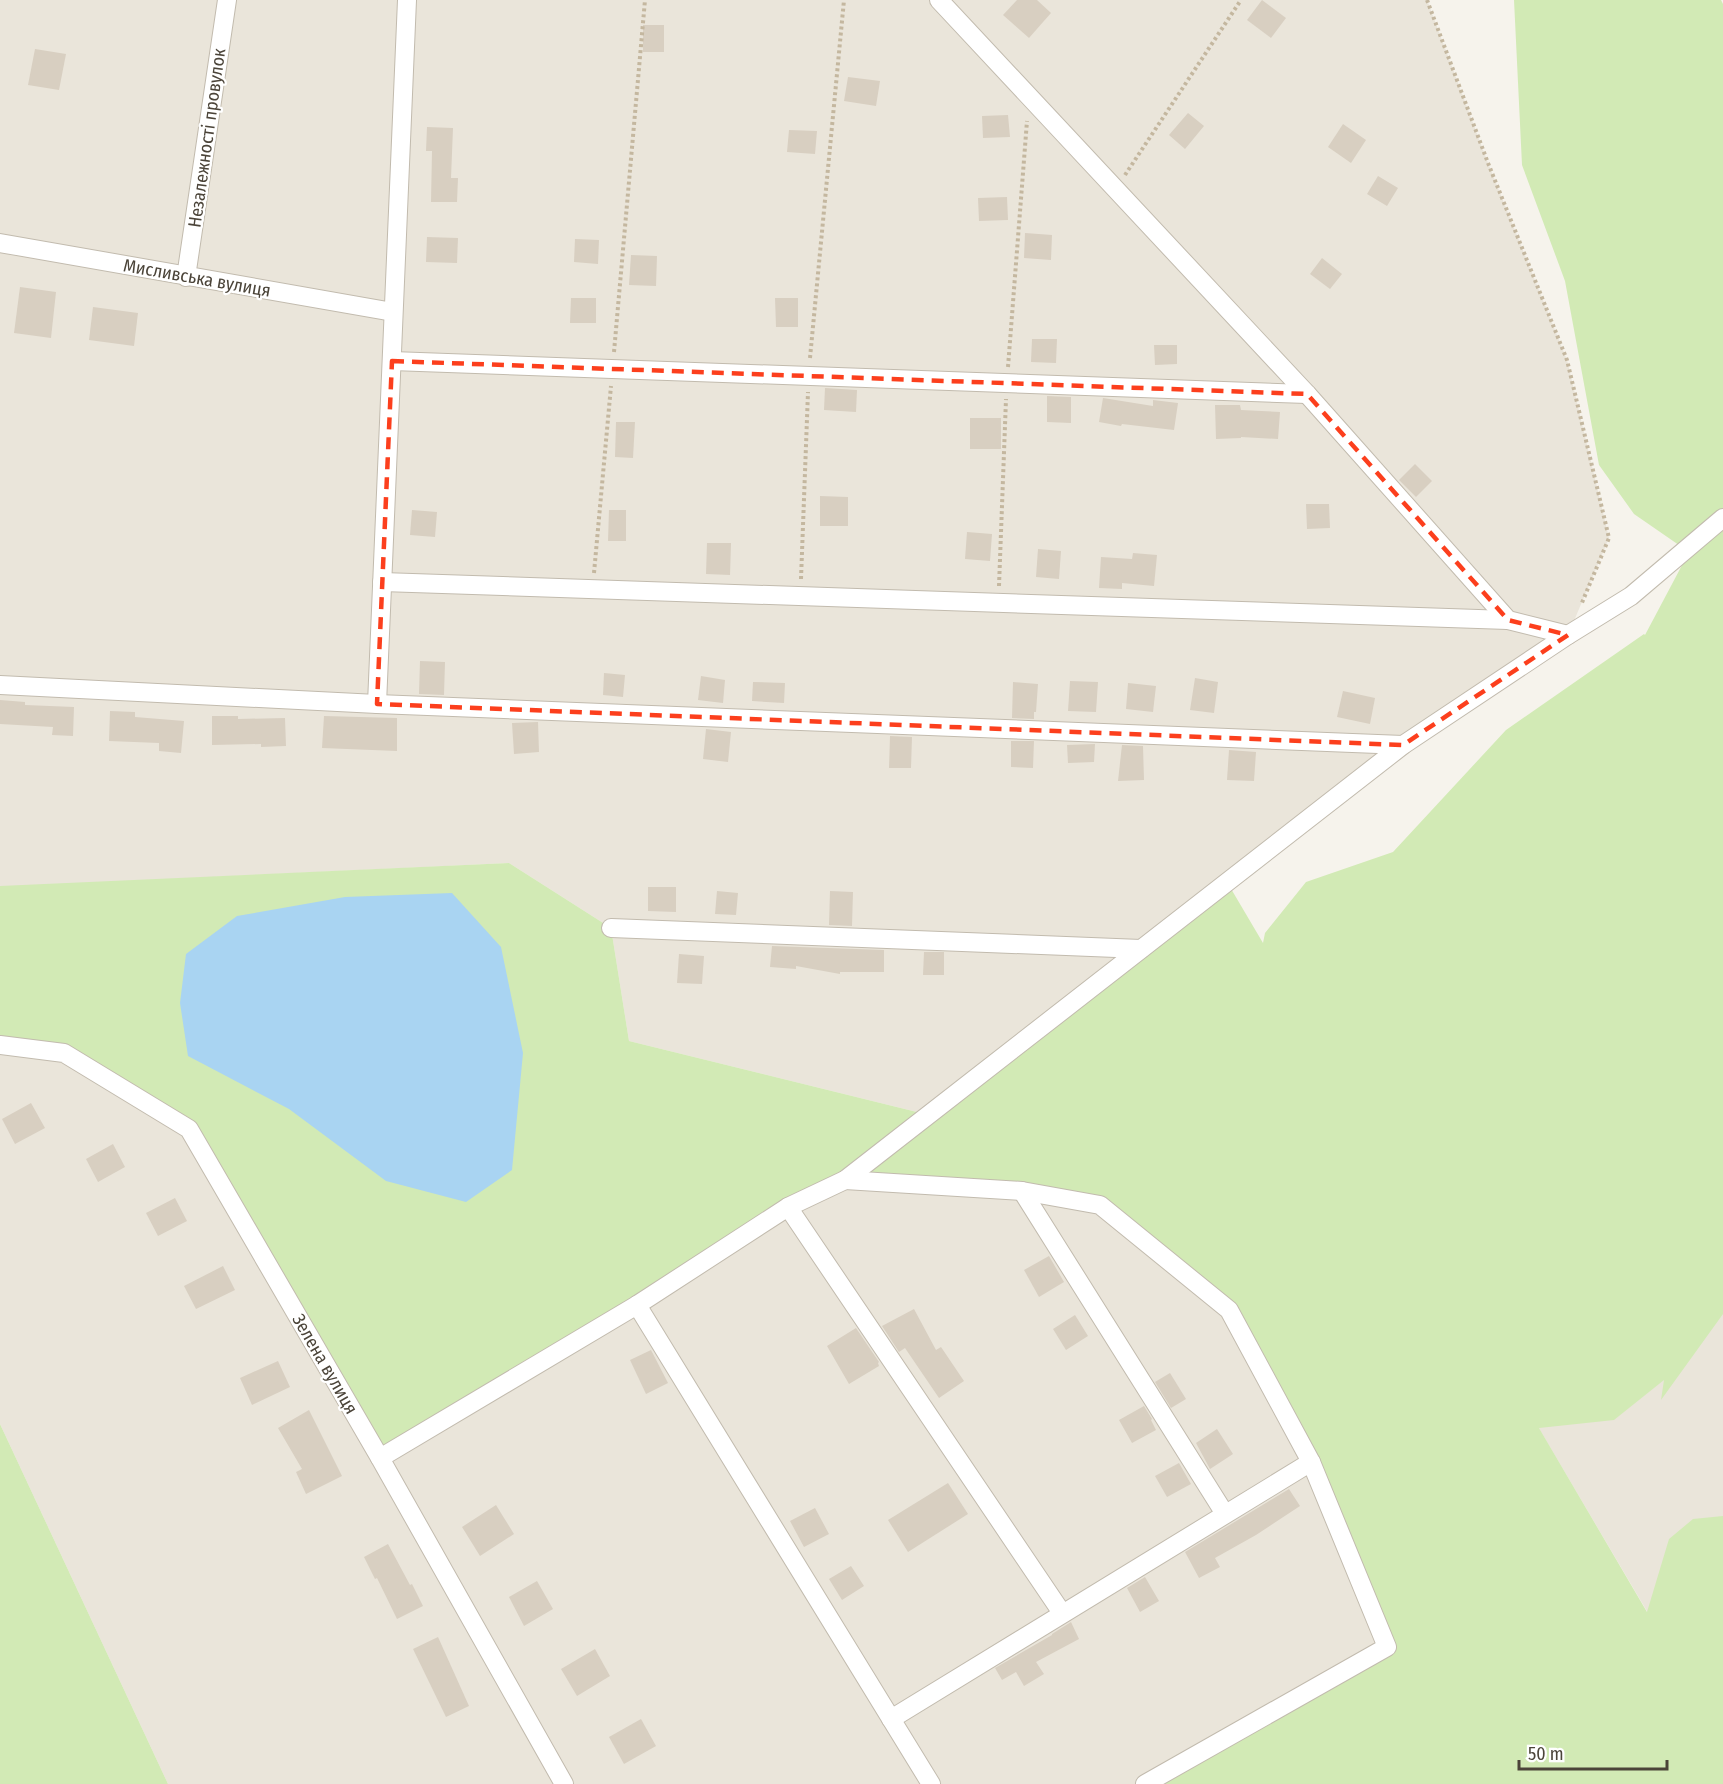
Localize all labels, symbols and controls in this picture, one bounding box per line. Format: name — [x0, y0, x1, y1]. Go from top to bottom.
street label: Незалежності провулок — [184, 46, 231, 229]
street label: Мисливська вулиця — [122, 254, 272, 302]
street label: Зелена вулиця — [287, 1310, 363, 1418]
scale bar — [1519, 1733, 1668, 1771]
text: 50 m — [1528, 1743, 1564, 1765]

